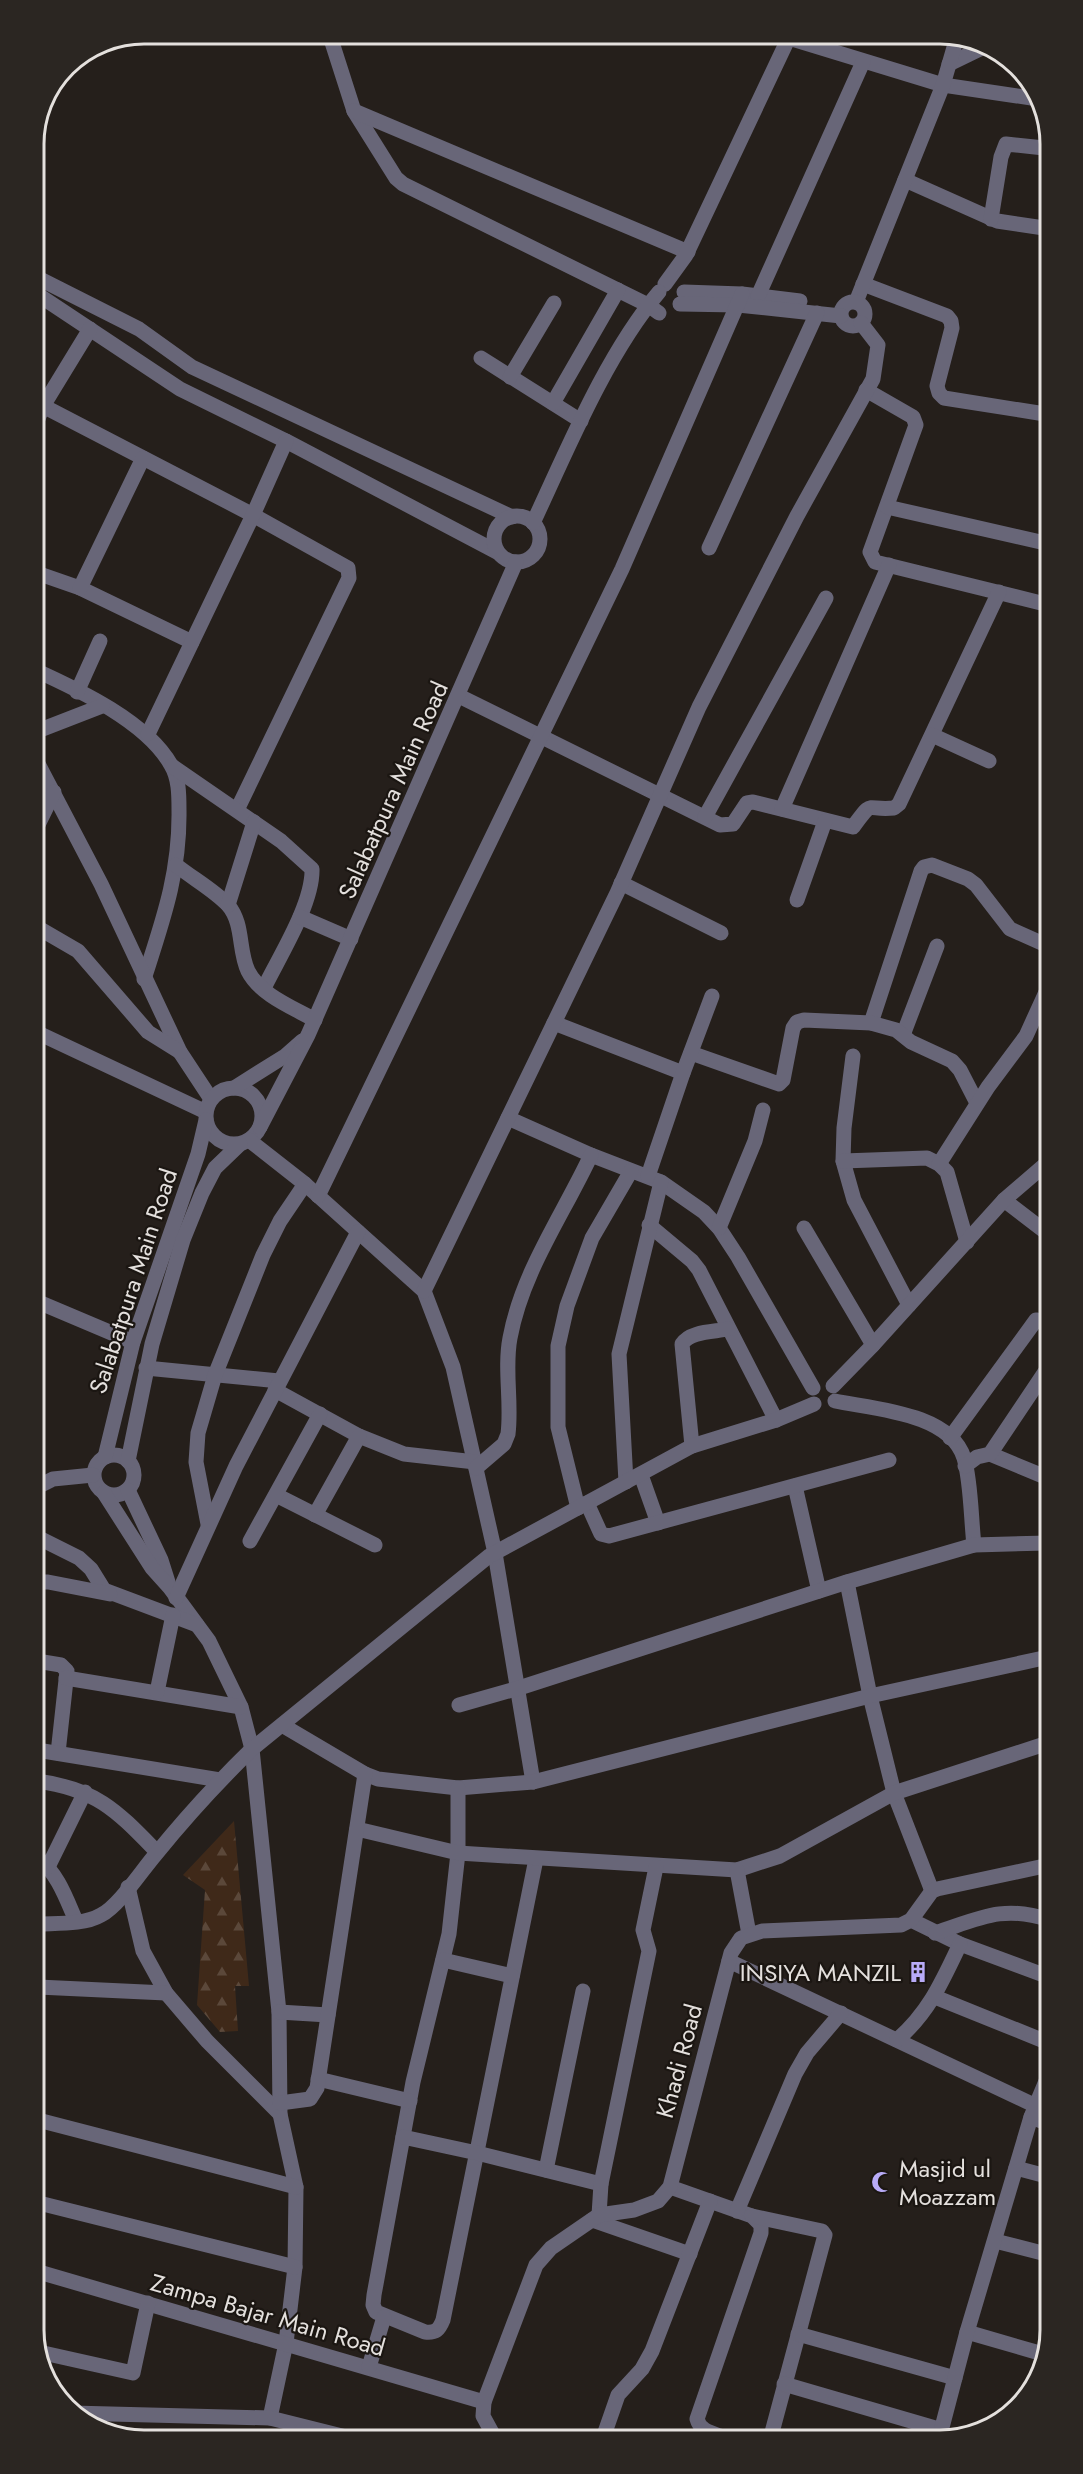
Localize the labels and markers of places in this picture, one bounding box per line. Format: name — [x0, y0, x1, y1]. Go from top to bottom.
place label: INSIYA MANZIL — [740, 1955, 901, 1990]
building icon: INSIYA MANZIL — [906, 1960, 930, 1984]
place label: Masjid ul Moazzam — [899, 2151, 996, 2214]
mosque icon: Masjid ul Moazzam — [870, 2170, 894, 2194]

